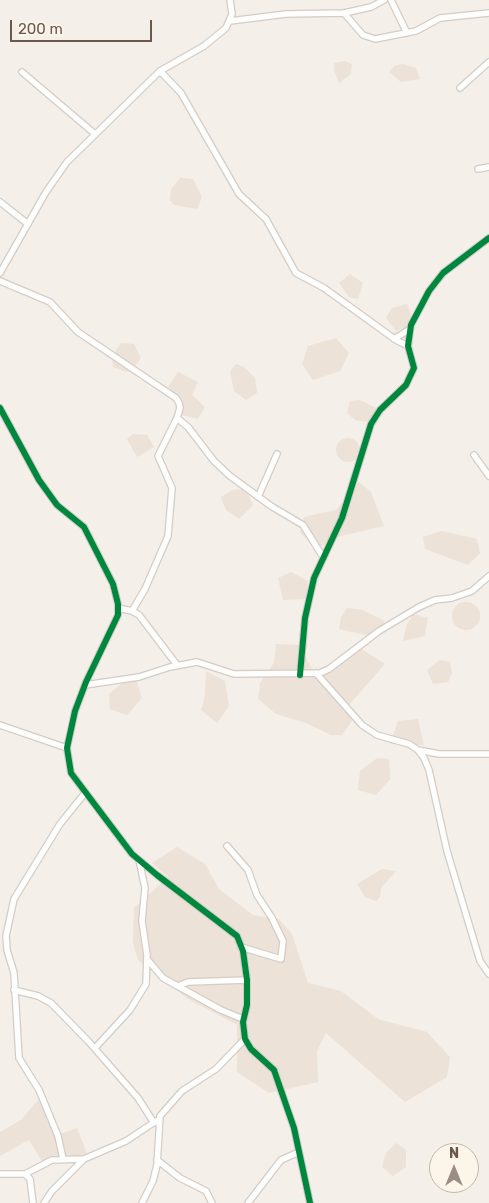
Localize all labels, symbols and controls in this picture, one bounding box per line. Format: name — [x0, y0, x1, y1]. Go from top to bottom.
scale bar — [12, 10, 155, 42]
text: 200 m — [18, 20, 63, 38]
north arrow — [429, 1143, 479, 1193]
text: N — [449, 1145, 459, 1162]

